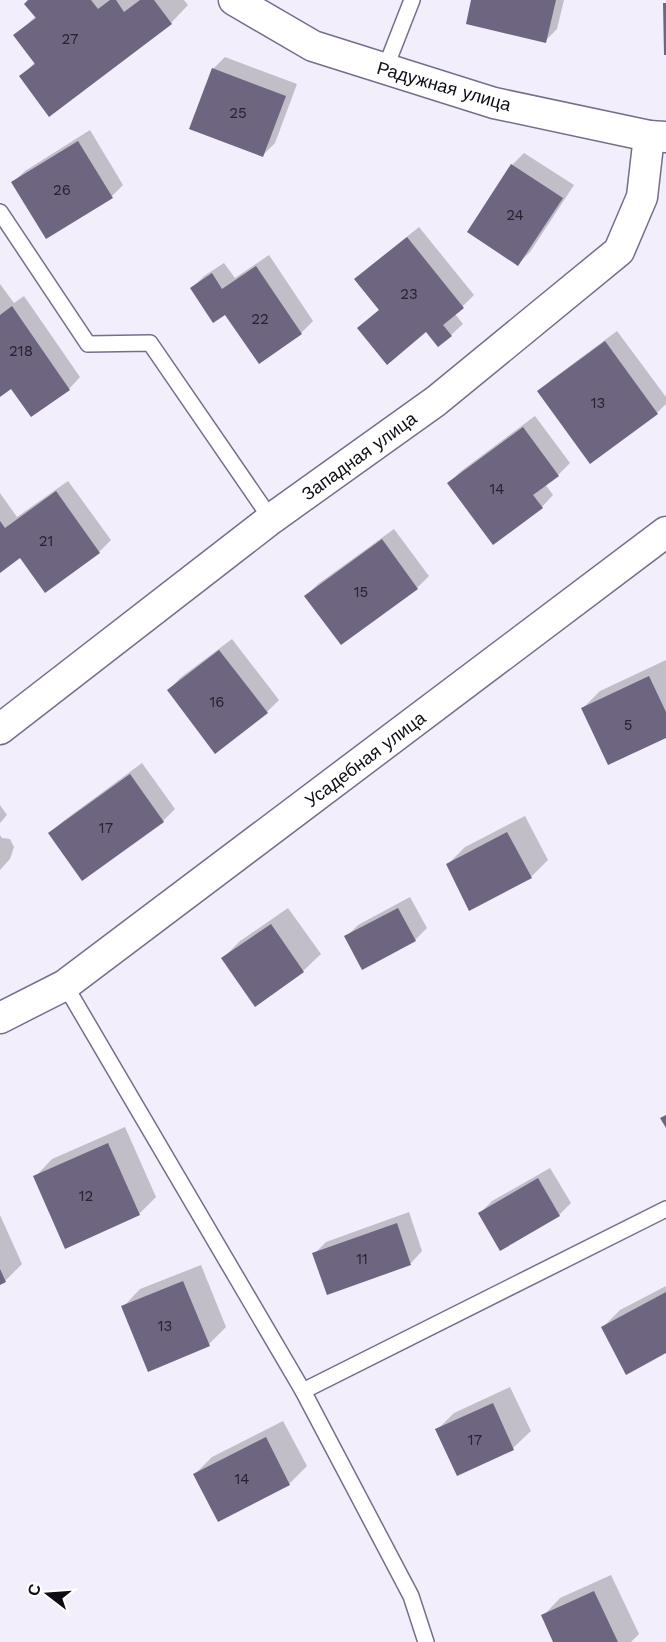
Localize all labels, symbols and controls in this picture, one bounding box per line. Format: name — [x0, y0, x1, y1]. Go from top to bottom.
house number: 27 — [62, 30, 78, 48]
street label: Радужная улица — [375, 57, 514, 115]
house number: 25 — [229, 104, 247, 122]
house number: 26 — [53, 181, 71, 199]
house number: 24 — [506, 206, 524, 224]
house number: 23 — [400, 285, 418, 303]
house number: 22 — [251, 310, 269, 328]
house number: 218 — [9, 342, 33, 360]
house number: 13 — [591, 394, 605, 412]
street label: Западная улица — [298, 407, 421, 505]
house number: 14 — [489, 480, 505, 498]
house number: 21 — [39, 532, 53, 550]
house number: 15 — [354, 583, 368, 601]
house number: 16 — [210, 693, 224, 711]
street label: Усадебная улица — [301, 706, 430, 811]
house number: 5 — [624, 716, 632, 734]
house number: 17 — [99, 819, 113, 837]
house number: 12 — [79, 1187, 93, 1205]
house number: 11 — [356, 1250, 368, 1268]
house number: 13 — [158, 1317, 172, 1335]
house number: 17 — [468, 1431, 482, 1449]
house number: 14 — [234, 1470, 250, 1488]
north arrow — [18, 1564, 78, 1624]
text: С — [23, 1581, 45, 1598]

